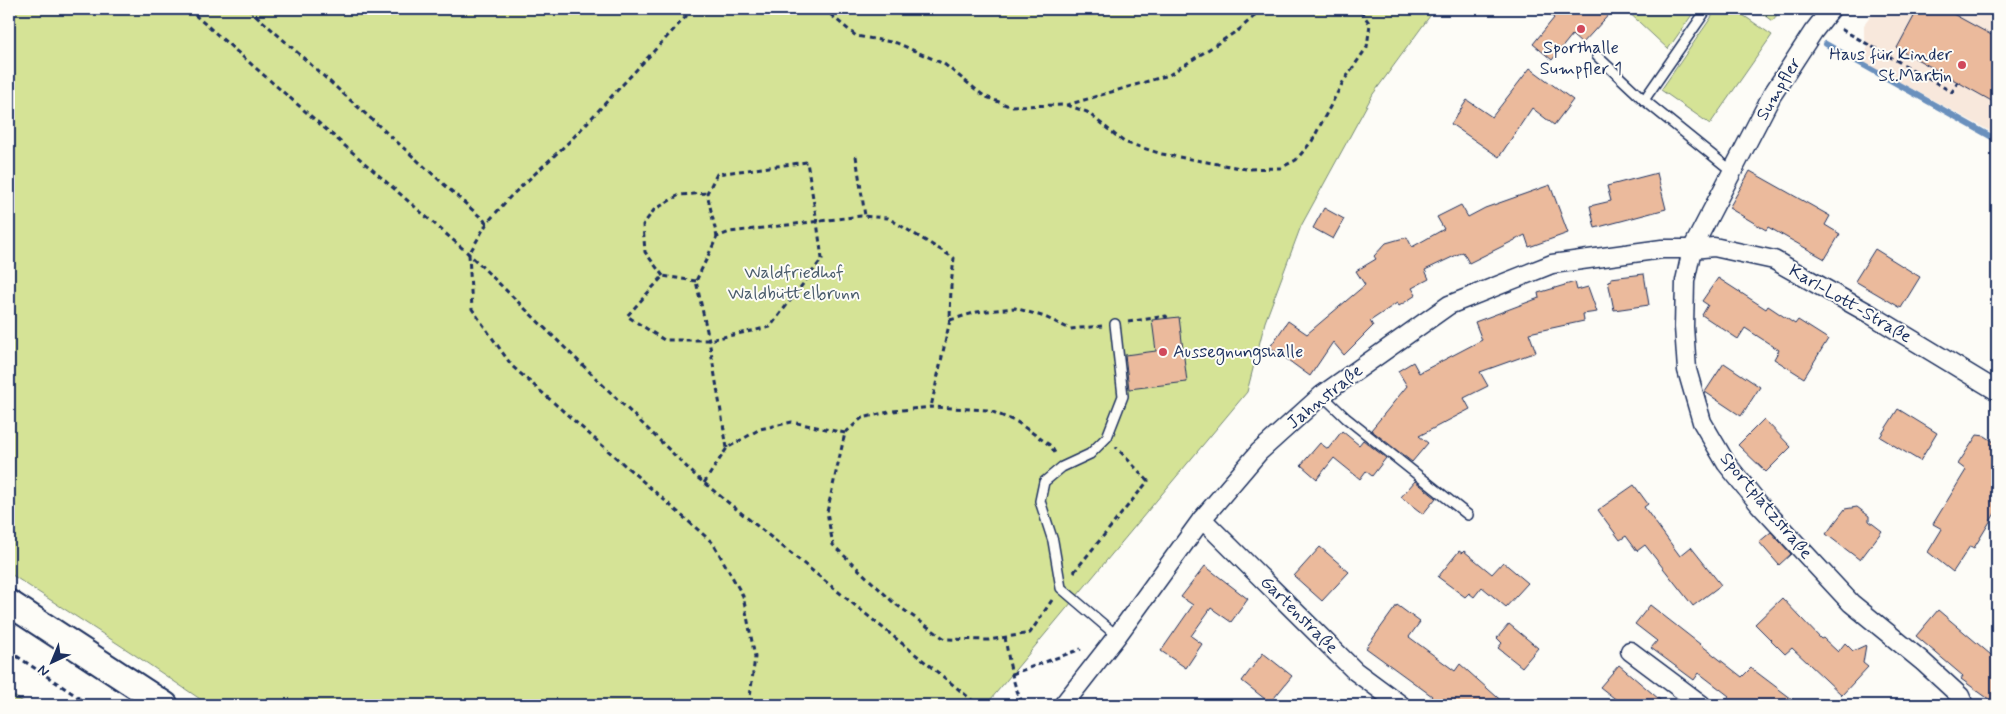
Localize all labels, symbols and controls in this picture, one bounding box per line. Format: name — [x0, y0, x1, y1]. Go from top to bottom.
marker: Sporthalle Sumpfler 1 — [1575, 23, 1587, 35]
place label: Sporthalle Sumpfler 1 — [1540, 36, 1622, 81]
place label: Haus für Kinder St.Martin — [1829, 43, 1953, 88]
street label: Sumpfler — [1751, 53, 1807, 125]
marker: Haus für Kinder St.Martin — [1956, 59, 1968, 71]
street label: Karl-Lott-Straße — [1784, 259, 1916, 349]
park label: Waldfriedhof Waldbüttelbrunn — [728, 261, 860, 306]
place label: Aussegnungshalle — [1173, 340, 1303, 365]
marker: Aussegnungshalle — [1157, 346, 1169, 358]
street label: Jahnstraße — [1282, 359, 1368, 435]
street label: Sportplatzstraße — [1714, 448, 1818, 565]
street label: Gartenstraße — [1255, 571, 1343, 659]
north arrow — [28, 636, 78, 686]
text: N — [34, 661, 53, 680]

